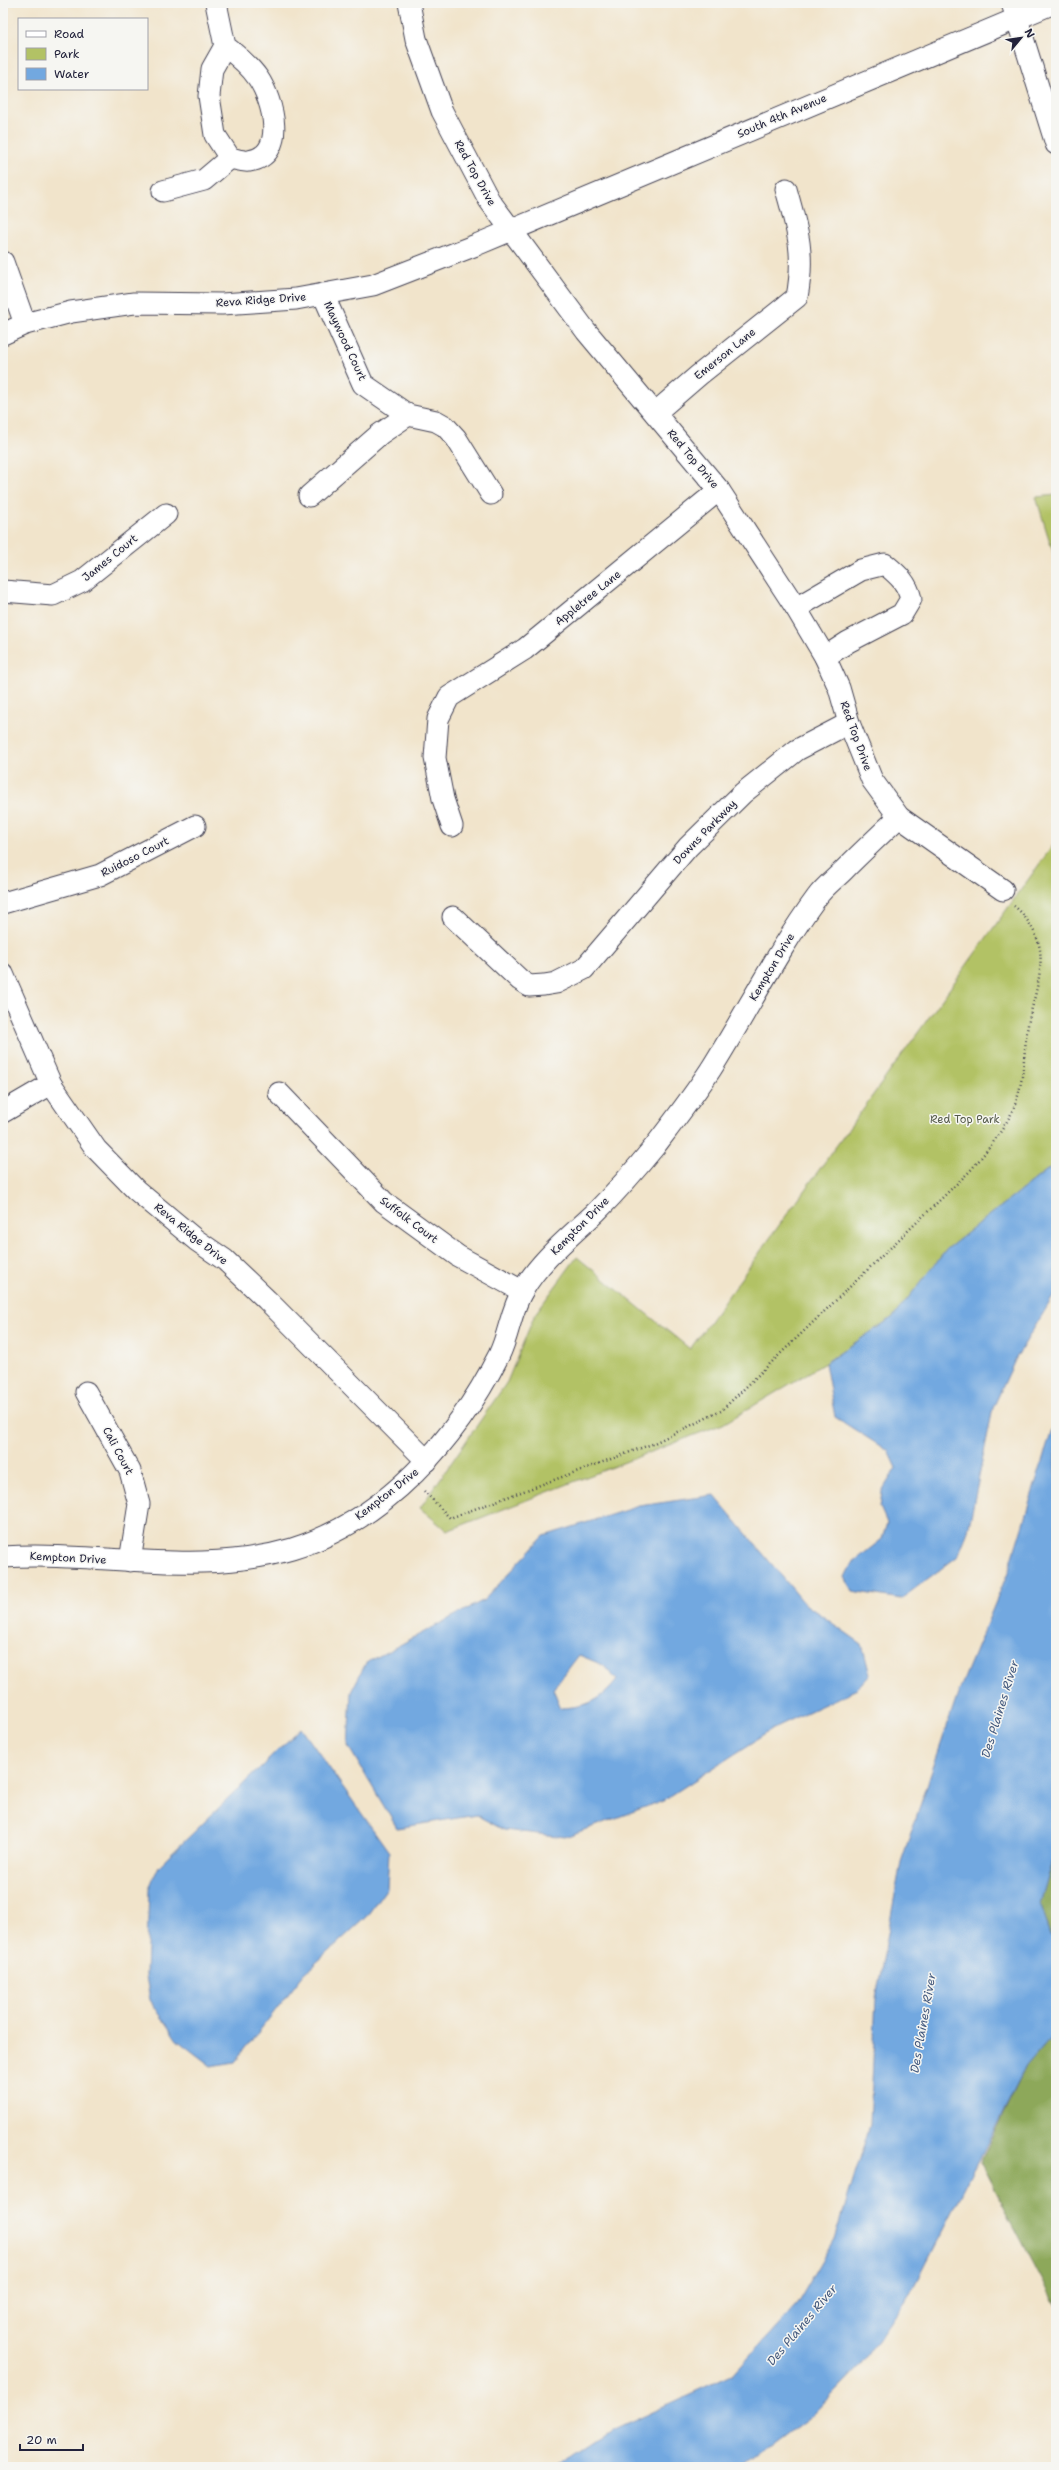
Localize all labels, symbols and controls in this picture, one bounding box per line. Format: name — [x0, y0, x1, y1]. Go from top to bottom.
legend — [18, 18, 148, 90]
north arrow — [1001, 18, 1041, 58]
text: Road — [54, 26, 85, 42]
text: N — [1021, 26, 1038, 41]
text: Park — [54, 46, 80, 62]
text: Water — [54, 66, 90, 82]
street label: South 4th Avenue — [735, 90, 829, 142]
street label: Red Top Drive — [451, 137, 499, 209]
street label: Reva Ridge Drive — [215, 289, 307, 311]
street label: Maywood Court — [320, 299, 370, 383]
street label: Emerson Lane — [691, 325, 759, 383]
street label: Red Top Drive — [664, 426, 722, 492]
street label: James Court — [79, 531, 141, 585]
street label: Appletree Lane — [552, 567, 624, 629]
street label: Red Top Drive — [836, 699, 876, 773]
street label: Downs Parkway — [670, 796, 740, 868]
street label: Ruidoso Court — [98, 833, 172, 881]
street label: Kempton Drive — [746, 930, 798, 1004]
park label: Red Top Park — [930, 1112, 1000, 1127]
street label: Suffolk Court — [377, 1193, 441, 1247]
street label: Kempton Drive — [547, 1193, 613, 1259]
street label: Reva Ridge Drive — [151, 1200, 231, 1268]
street label: Cali Court — [99, 1424, 137, 1478]
street label: Kempton Drive — [352, 1464, 422, 1524]
street label: Kempton Drive — [29, 1548, 107, 1568]
water label: Des Plaines River — [978, 1658, 1023, 1760]
water label: Des Plaines River — [906, 1972, 940, 2074]
water label: Des Plaines River — [763, 2281, 841, 2369]
scale bar — [20, 2426, 83, 2452]
text: 20 m — [26, 2432, 57, 2448]

